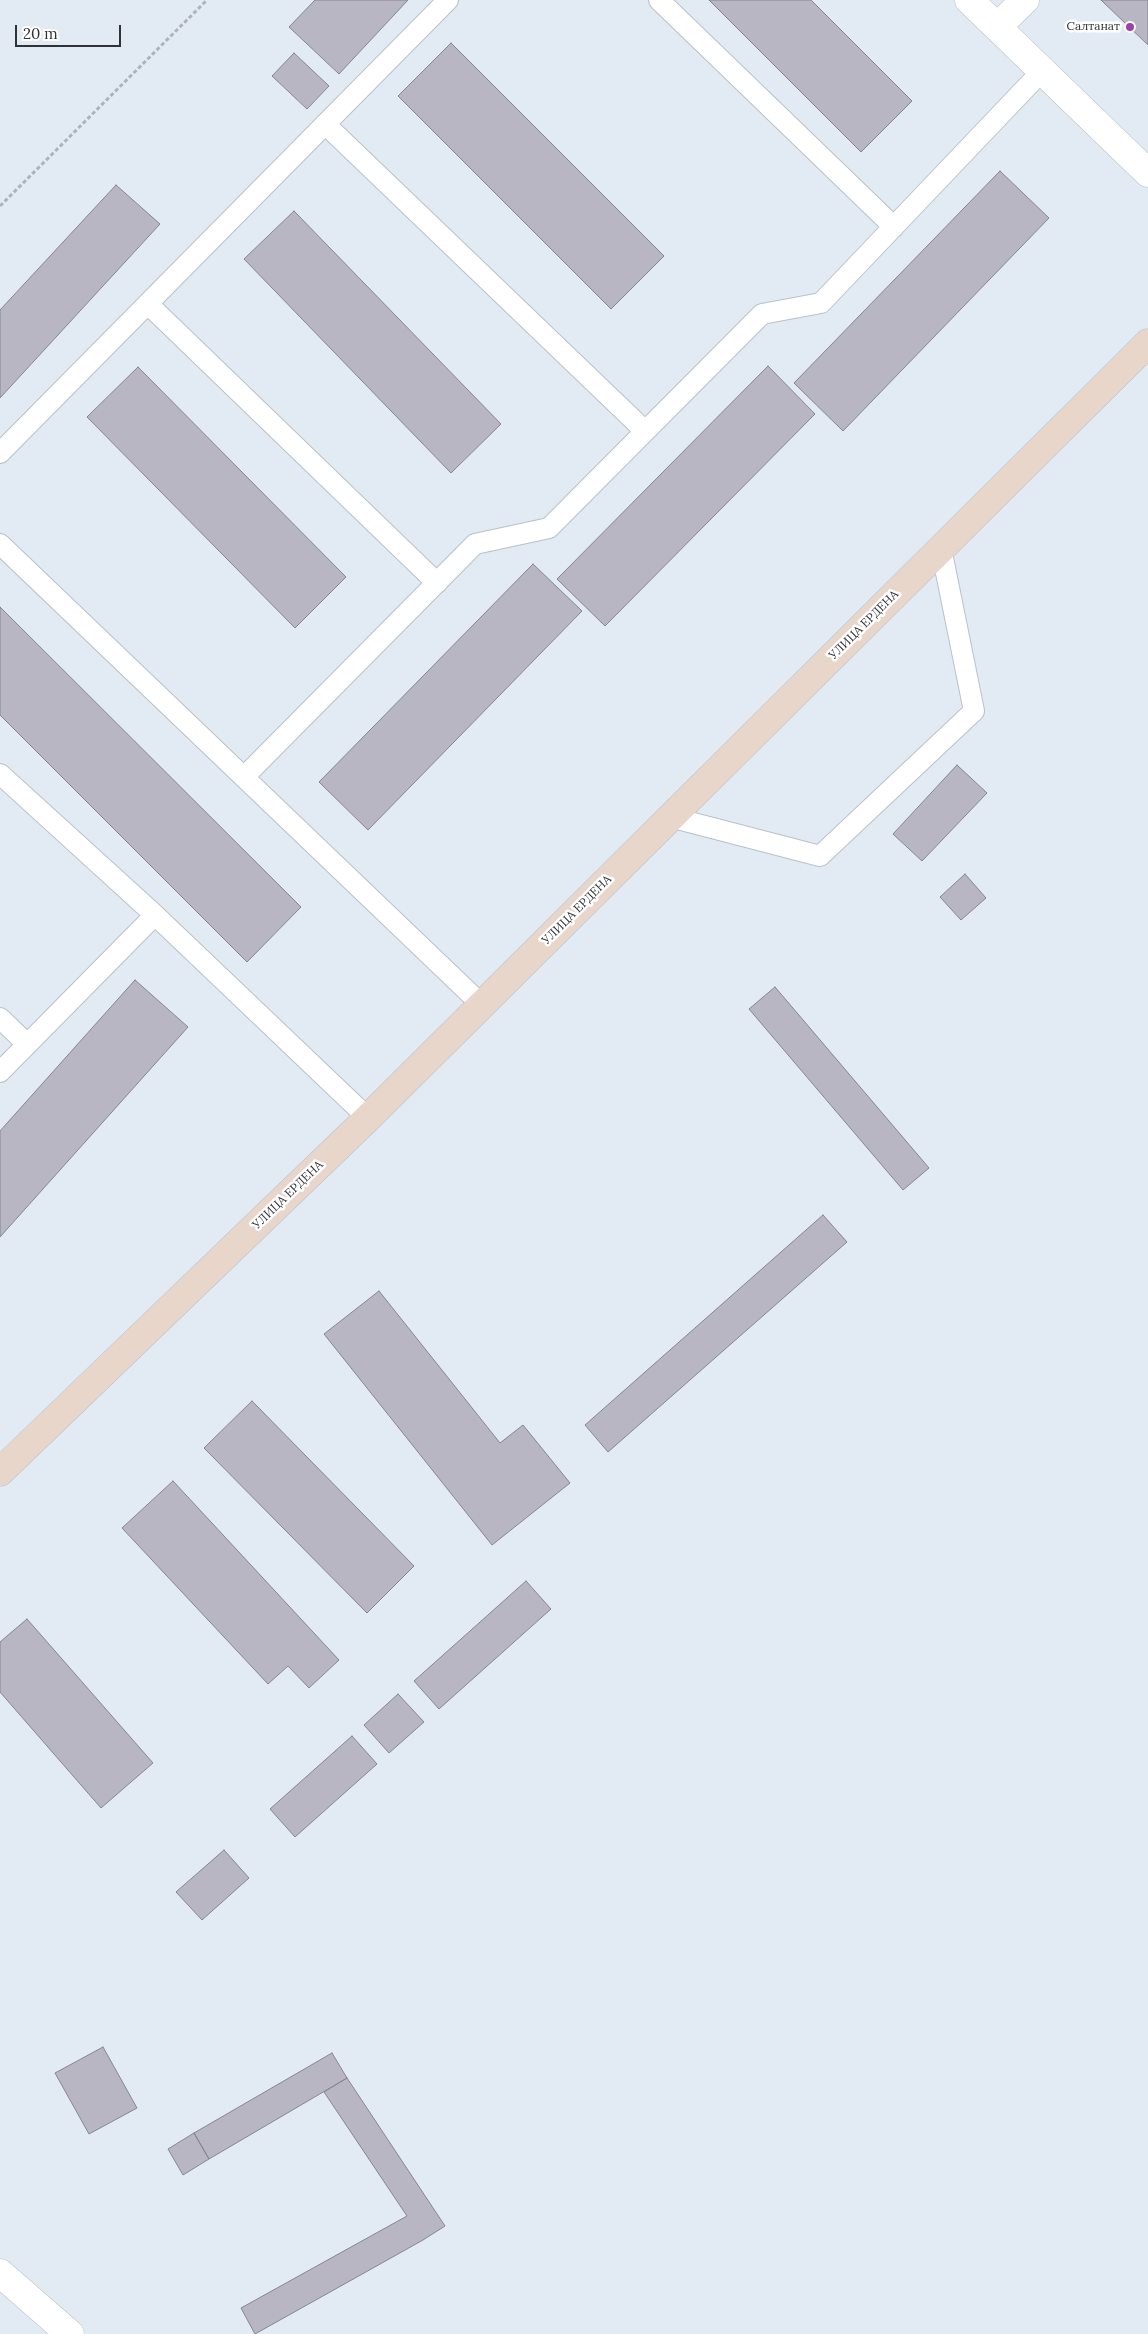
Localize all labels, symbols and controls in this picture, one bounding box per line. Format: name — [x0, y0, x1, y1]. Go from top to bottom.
scale bar — [18, 15, 124, 47]
place label: Салтанат — [1067, 20, 1120, 34]
marker: Салтанат — [1124, 21, 1136, 33]
text: 20 m — [23, 24, 58, 43]
street label: УЛИЦА ЕРДЕНА — [826, 587, 902, 663]
street label: УЛИЦА ЕРДЕНА — [539, 872, 615, 948]
street label: УЛИЦА ЕРДЕНА — [250, 1158, 326, 1232]

